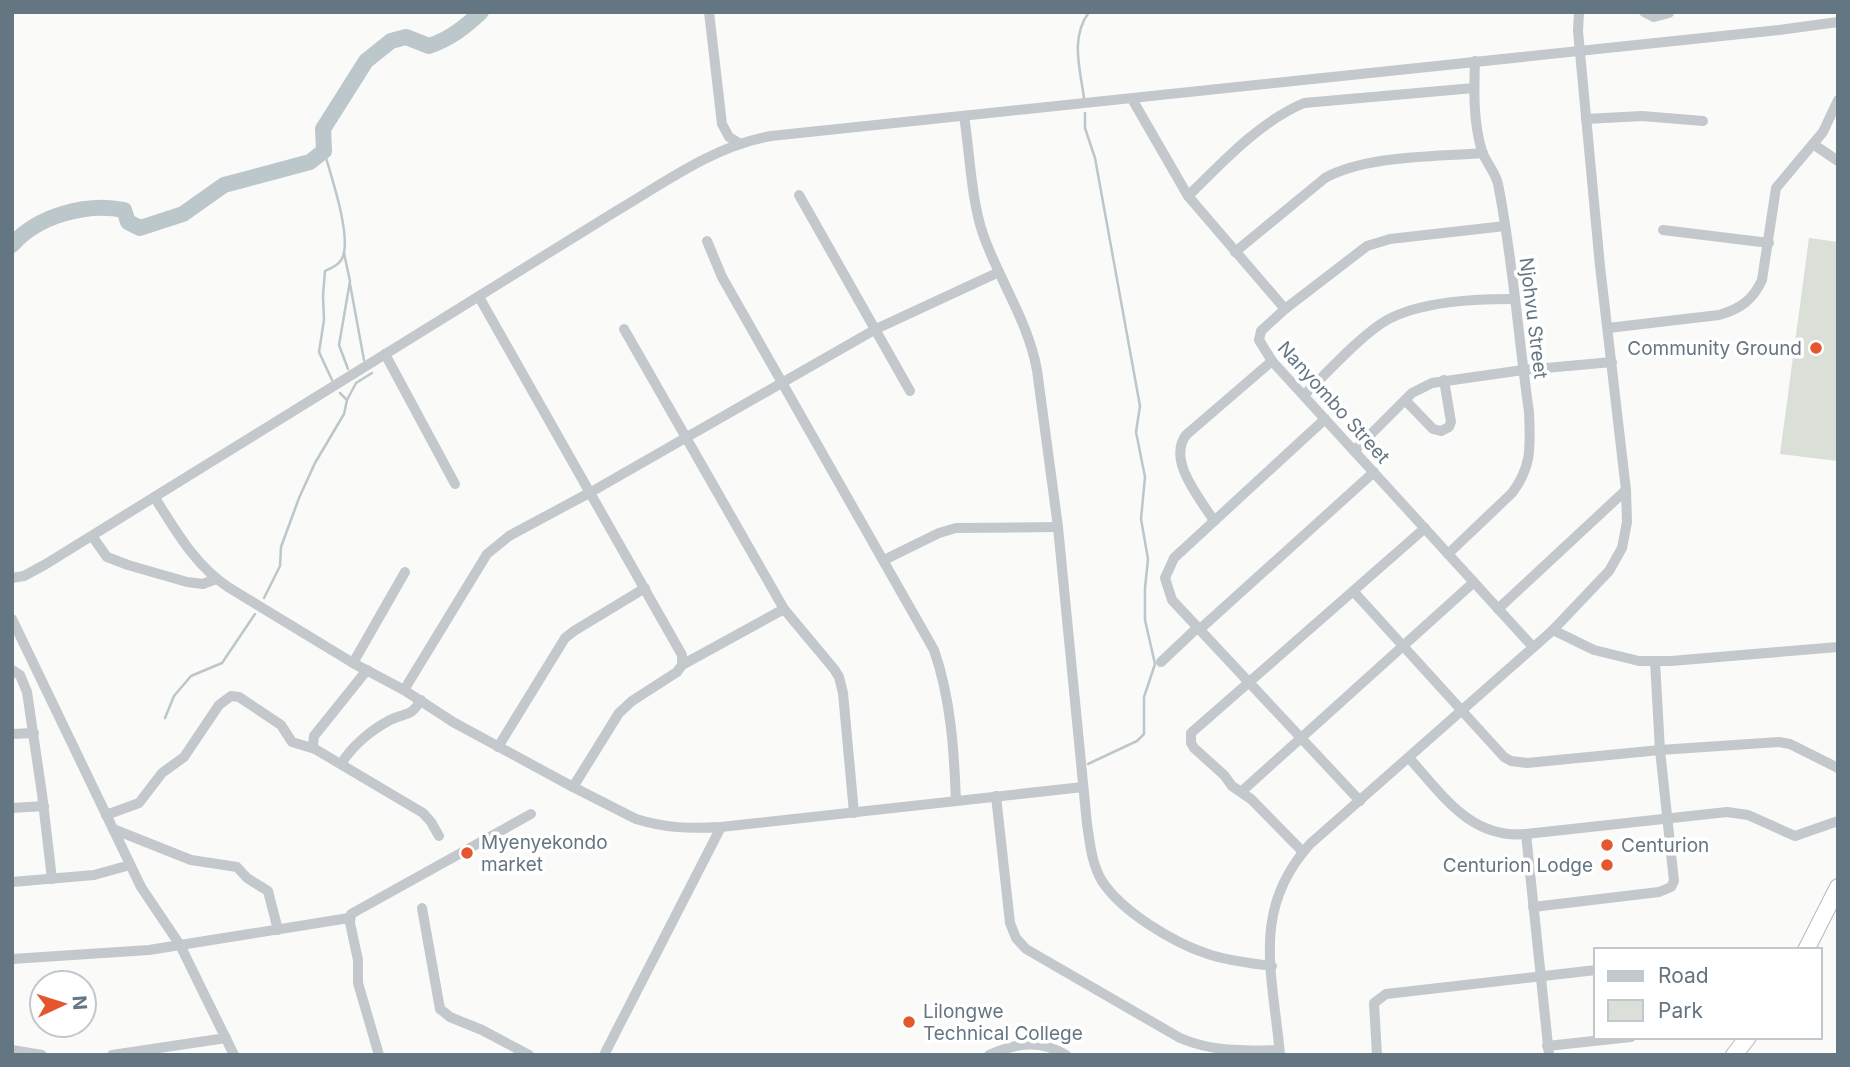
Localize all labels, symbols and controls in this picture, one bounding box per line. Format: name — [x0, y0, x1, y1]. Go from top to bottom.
street label: Njohvu Street — [1515, 256, 1552, 380]
street label: Nanyombo Street — [1273, 337, 1394, 468]
place label: Community Ground — [1627, 337, 1802, 360]
marker: Community Ground — [1808, 340, 1824, 356]
place label: Myenyekondo market — [481, 831, 608, 876]
place label: Centurion — [1621, 834, 1709, 857]
marker: Centurion — [1599, 837, 1615, 853]
marker: Myenyekondo market — [459, 845, 475, 861]
place label: Centurion Lodge — [1443, 854, 1593, 877]
marker: Centurion Lodge — [1599, 857, 1615, 873]
legend — [1594, 948, 1822, 1039]
text: Road — [1658, 963, 1709, 988]
north arrow — [28, 969, 98, 1039]
text: N — [67, 995, 91, 1011]
text: Park — [1658, 998, 1703, 1023]
place label: Lilongwe Technical College — [923, 1000, 1083, 1045]
marker: Lilongwe Technical College — [901, 1014, 917, 1030]

